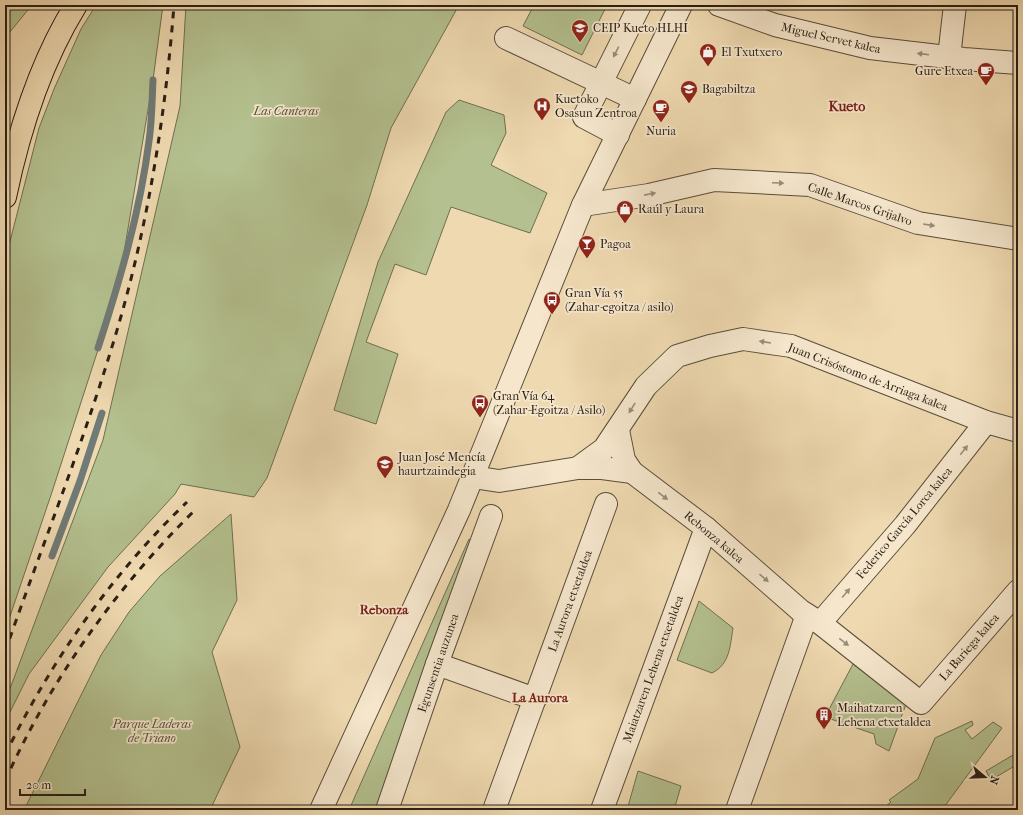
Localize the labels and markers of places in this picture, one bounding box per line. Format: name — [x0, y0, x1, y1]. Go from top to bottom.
school or university icon: CEIP Kueto HLHI — [570, 18, 590, 43]
place label: CEIP Kueto HLHI — [593, 21, 688, 35]
shop icon: El Txutxero — [698, 42, 718, 67]
place label: El Txutxero — [721, 45, 782, 59]
cafe icon: Gure Etxea — [976, 61, 996, 86]
place label: Gure Etxea — [915, 64, 973, 78]
school or university icon: Bagabiltza — [679, 79, 699, 104]
place label: Bagabiltza — [702, 82, 756, 96]
place label: Kuetoko Osasun Zentroa — [555, 92, 638, 120]
hospital icon: Kuetoko Osasun Zentroa — [532, 96, 552, 121]
cafe icon: Nuria — [651, 98, 671, 123]
place label: Nuria — [646, 124, 676, 138]
shop icon: Raúl y Laura — [615, 199, 635, 224]
place label: Raúl y Laura — [638, 202, 705, 216]
bar icon: Pagoa — [577, 234, 597, 259]
place label: Pagoa — [600, 237, 631, 251]
place label: Gran Vía 55 (Zahar-egoitza / asilo) — [565, 286, 674, 314]
bus stop icon: Gran Vía 55 (Zahar-egoitza / asilo) — [542, 290, 562, 315]
place label: Gran Vía 64 (Zahar-Egoitza / Asilo) — [493, 389, 605, 417]
bus stop icon: Gran Vía 64 (Zahar-Egoitza / Asilo) — [470, 393, 490, 418]
place label: Juan José Mencía haurtzaindegia — [397, 450, 486, 478]
school or university icon: Juan José Mencía haurtzaindegia — [375, 454, 395, 479]
place label: Maihatzaren Lehena etxetaldea — [837, 701, 932, 729]
building icon: Maihatzaren Lehena etxetaldea — [814, 705, 834, 730]

